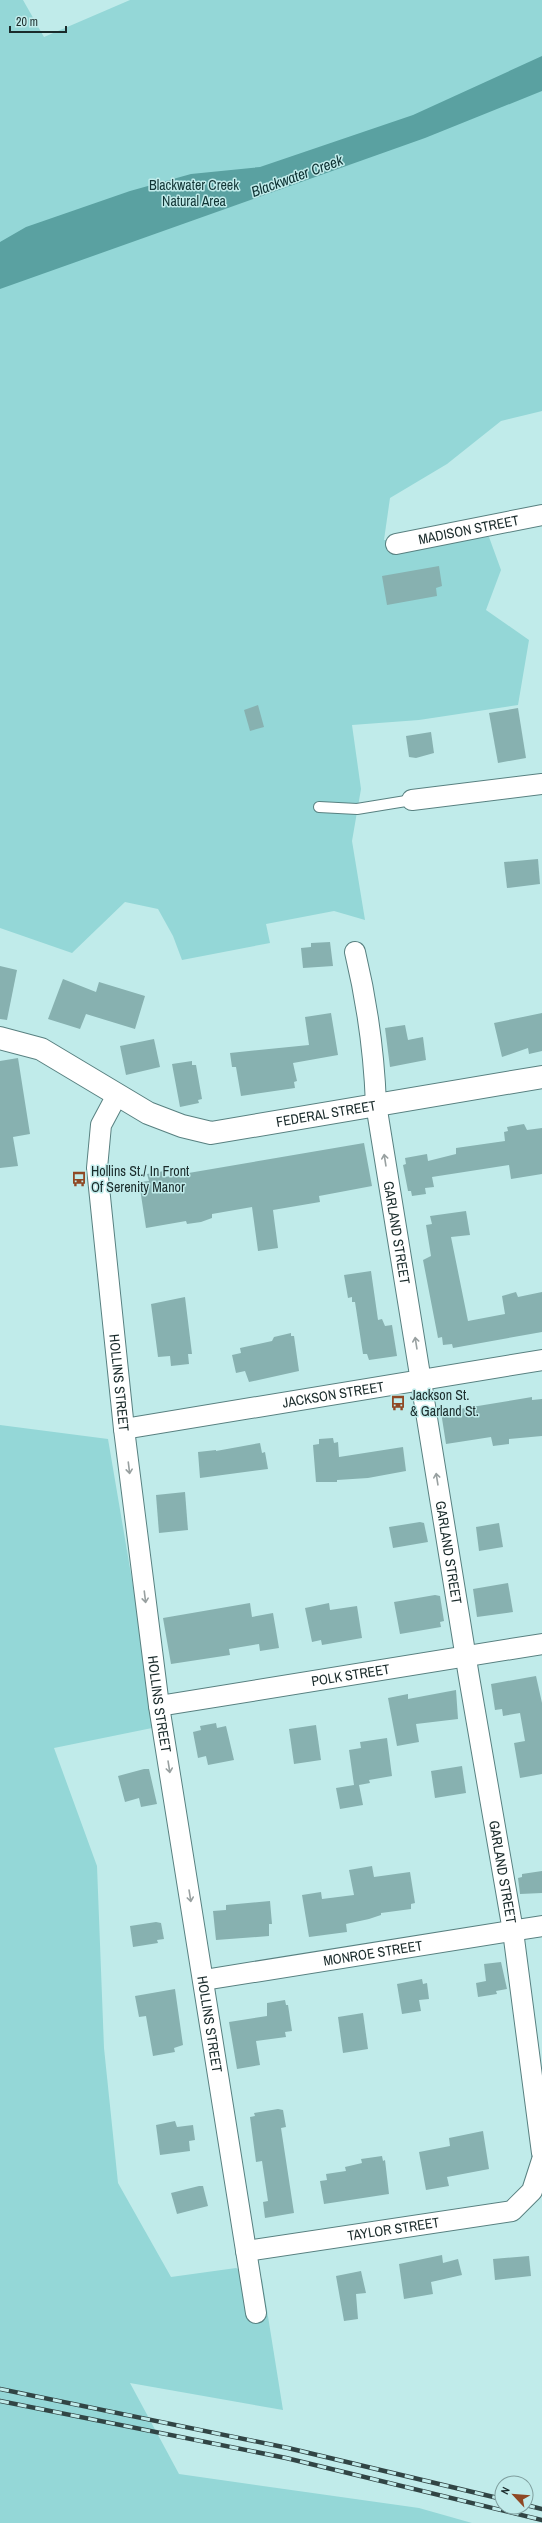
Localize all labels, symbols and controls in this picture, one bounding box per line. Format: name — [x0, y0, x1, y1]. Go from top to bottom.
scale bar — [10, 8, 66, 34]
text: 20 m — [16, 14, 38, 30]
water label: Blackwater Creek — [248, 149, 346, 202]
park label: Blackwater Creek Natural Area — [149, 176, 239, 210]
street label: MADISON STREET — [417, 511, 520, 548]
street label: FEDERAL STREET — [275, 1096, 377, 1131]
one-way arrow — [381, 1154, 389, 1167]
place label: Hollins St./ In Front Of Serenity Manor — [91, 1162, 189, 1196]
bus stop icon: Hollins St./ In Front Of Serenity Manor — [70, 1170, 88, 1188]
street label: GARLAND STREET — [380, 1180, 414, 1285]
street label: HOLLINS STREET — [105, 1333, 133, 1432]
one-way arrow — [411, 1337, 419, 1350]
street label: JACKSON STREET — [281, 1377, 385, 1412]
place label: Jackson St. & Garland St. — [410, 1386, 479, 1420]
bus stop icon: Jackson St. & Garland St. — [389, 1394, 407, 1412]
one-way arrow — [125, 1461, 133, 1474]
one-way arrow — [433, 1473, 441, 1486]
street label: GARLAND STREET — [432, 1500, 466, 1605]
one-way arrow — [142, 1590, 149, 1603]
street label: HOLLINS STREET — [144, 1655, 175, 1754]
street label: POLK STREET — [310, 1660, 391, 1690]
one-way arrow — [165, 1760, 173, 1773]
street label: GARLAND STREET — [485, 1819, 521, 1925]
one-way arrow — [186, 1889, 194, 1902]
street label: MONROE STREET — [322, 1936, 424, 1970]
street label: HOLLINS STREET — [193, 1975, 226, 2074]
street label: TAYLOR STREET — [346, 2213, 441, 2245]
north arrow — [494, 2475, 534, 2515]
text: N — [497, 2485, 513, 2497]

